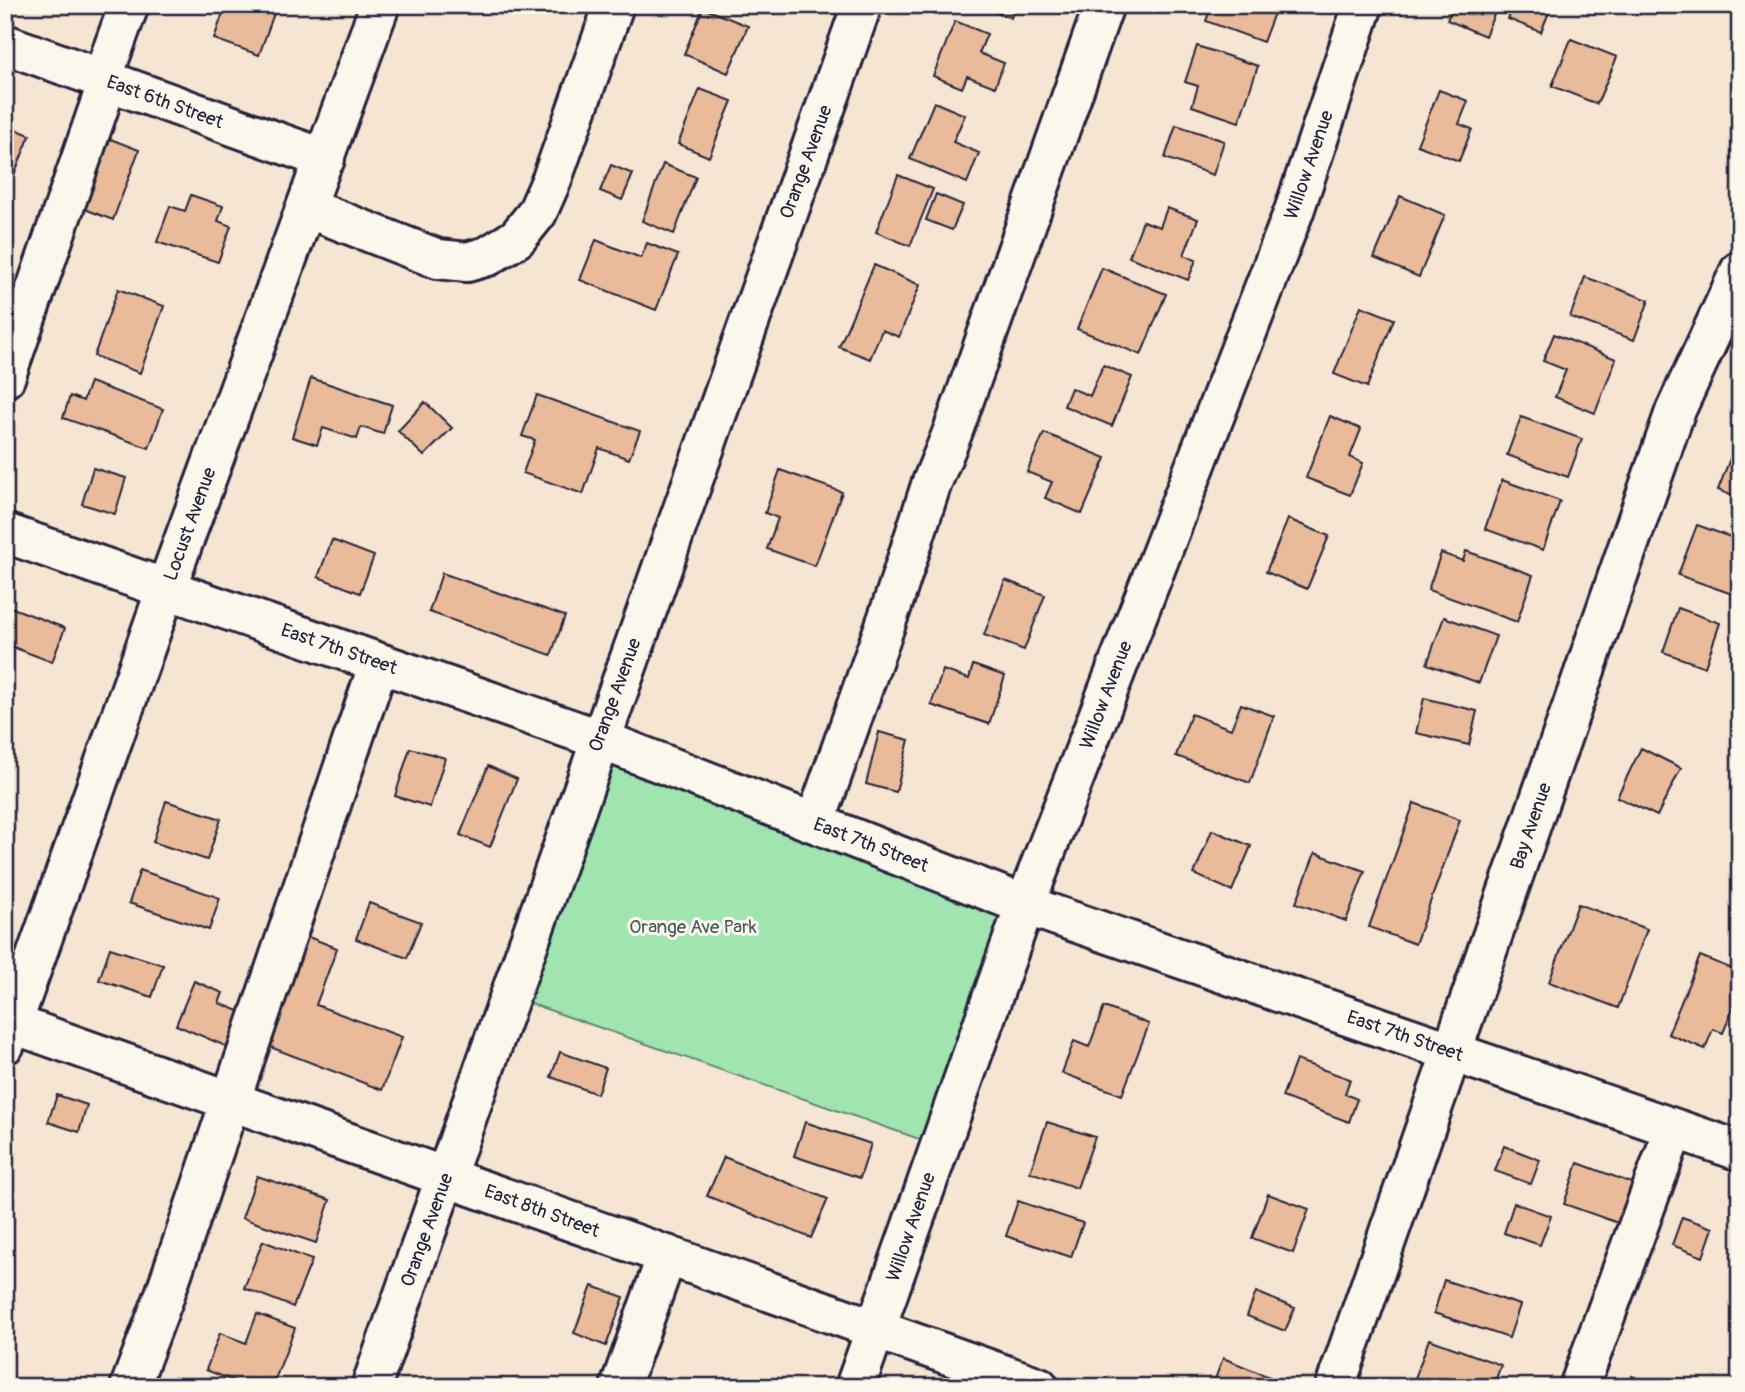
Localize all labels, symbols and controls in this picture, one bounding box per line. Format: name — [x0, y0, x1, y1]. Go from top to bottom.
street label: East 6th Street — [103, 70, 227, 134]
street label: Orange Avenue — [774, 101, 838, 222]
street label: Willow Avenue — [1279, 107, 1339, 223]
street label: Locust Avenue — [158, 463, 222, 584]
street label: East 7th Street — [278, 618, 401, 680]
street label: Orange Avenue — [583, 634, 647, 755]
street label: Willow Avenue — [1074, 637, 1138, 753]
street label: Bay Avenue — [1505, 779, 1557, 873]
street label: East 7th Street — [810, 812, 932, 878]
park label: Orange Ave Park — [629, 915, 757, 939]
street label: East 7th Street — [1344, 1005, 1467, 1067]
street label: Orange Avenue — [395, 1169, 459, 1290]
street label: Willow Avenue — [881, 1169, 941, 1285]
street label: East 8th Street — [481, 1179, 603, 1243]

